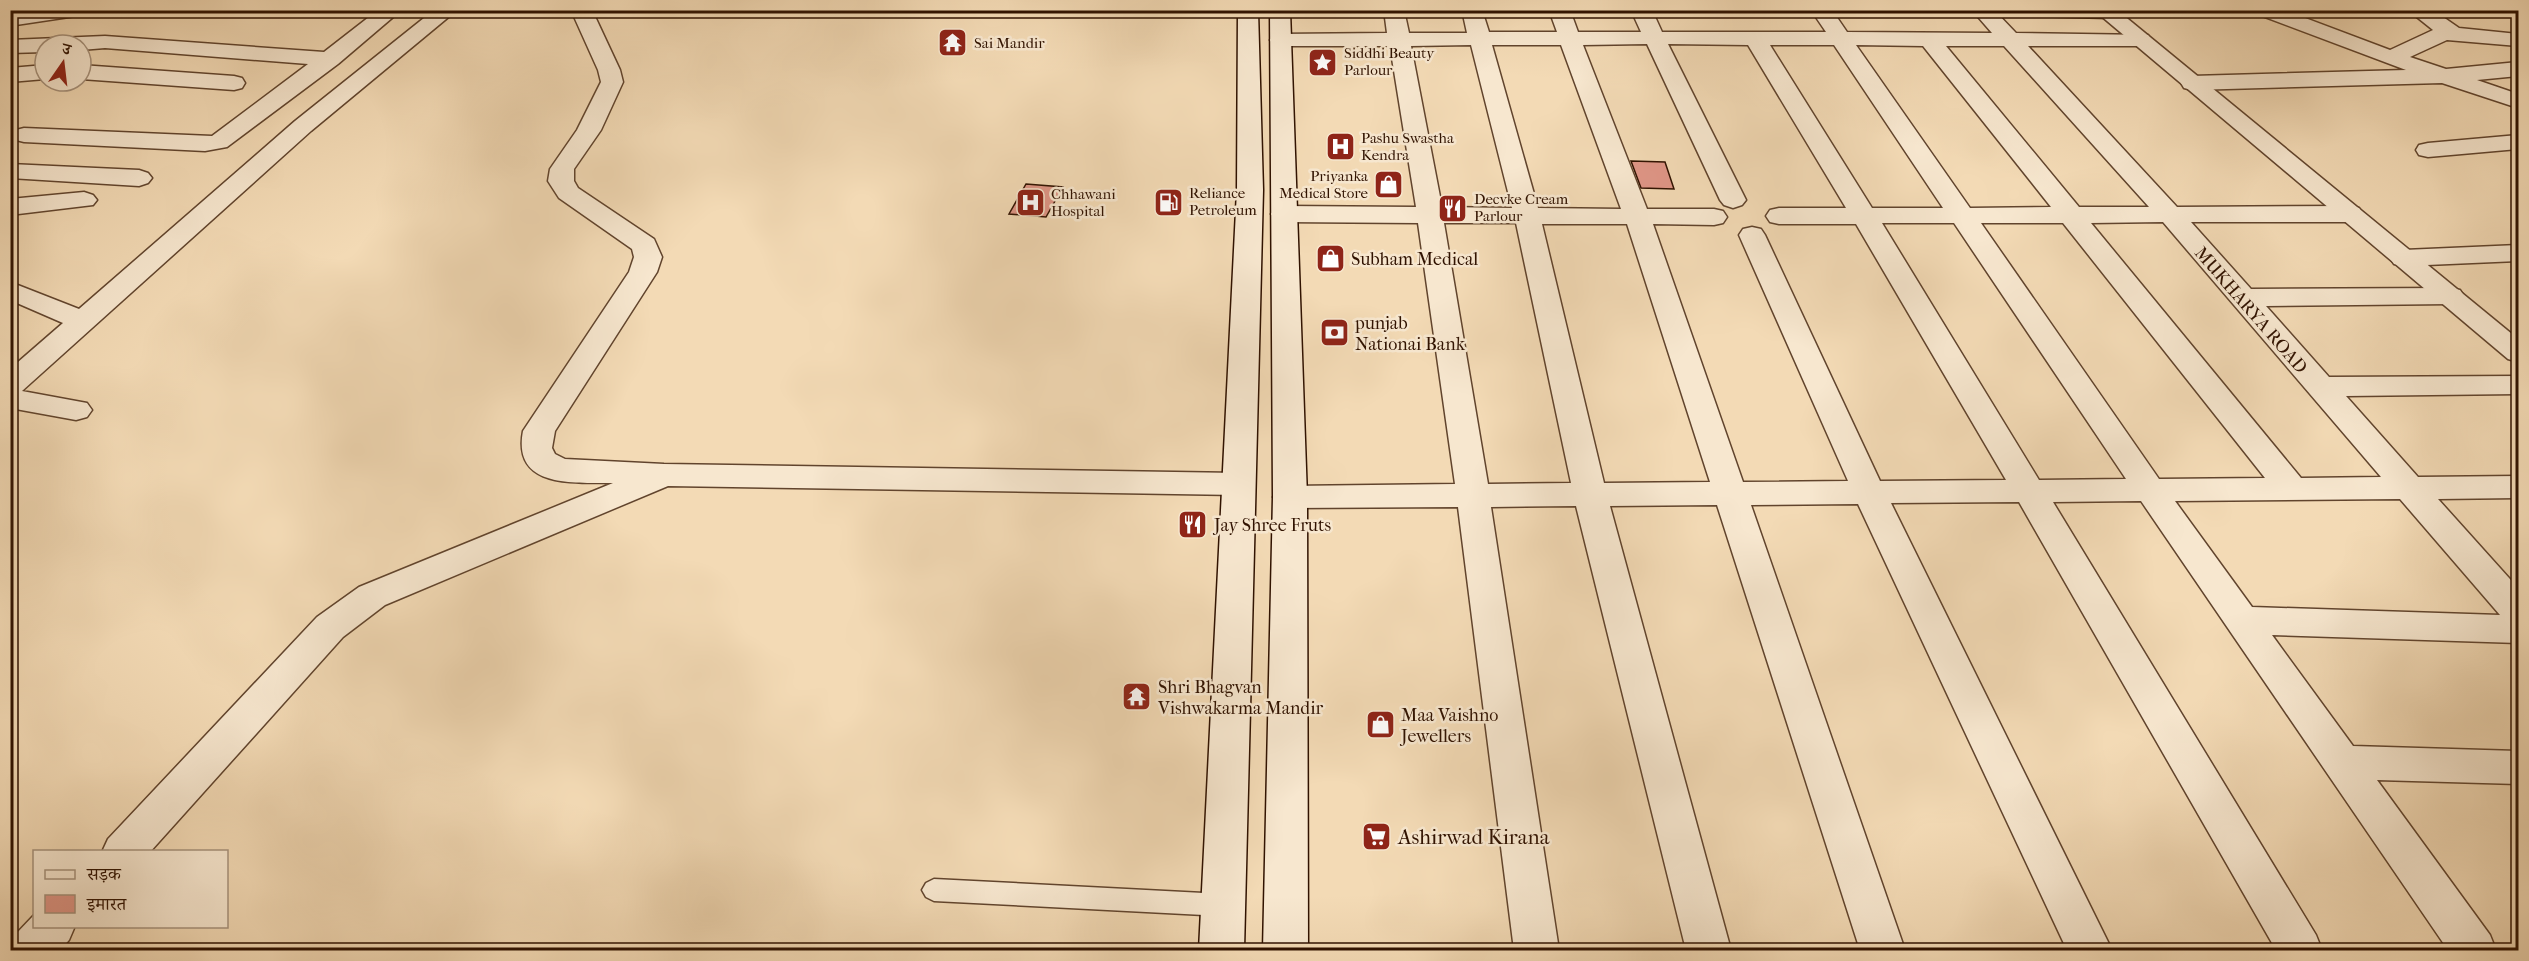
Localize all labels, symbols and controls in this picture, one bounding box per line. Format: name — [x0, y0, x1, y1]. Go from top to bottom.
temple icon: Sai Mandir — [937, 27, 969, 59]
north arrow — [33, 33, 93, 93]
place label: Sai Mandir — [974, 34, 1045, 52]
text: उ — [59, 38, 75, 60]
place label: Siddhi Beauty Parlour — [1344, 44, 1435, 79]
place icon: Siddhi Beauty Parlour — [1307, 46, 1339, 78]
place label: Pashu Swastha Kendra — [1361, 129, 1455, 164]
hospital icon: Pashu Swastha Kendra — [1324, 131, 1356, 163]
place label: Priyanka Medical Store — [1279, 167, 1369, 202]
shop icon: Priyanka Medical Store — [1373, 169, 1405, 201]
place label: Reliance Petroleum — [1189, 184, 1257, 219]
place label: Chhawani Hospital — [1051, 185, 1116, 220]
fuel station icon: Reliance Petroleum — [1152, 186, 1184, 218]
hospital icon: Chhawani Hospital — [1014, 187, 1046, 219]
place label: Decvke Cream Parlour — [1474, 190, 1569, 225]
restaurant icon: Decvke Cream Parlour — [1437, 192, 1469, 224]
shop icon: Subham Medical — [1314, 243, 1346, 275]
street label: MUKHARYA ROAD — [2190, 243, 2311, 378]
place label: Subham Medical — [1351, 249, 1478, 270]
place label: punjab Nationai Bank — [1354, 313, 1466, 355]
bank icon: punjab Nationai Bank — [1318, 317, 1350, 349]
restaurant icon: Jay Shree Fruts — [1177, 509, 1209, 541]
place label: Jay Shree Fruts — [1212, 515, 1331, 536]
place label: Shri Bhagvan Vishwakarma Mandir — [1157, 677, 1323, 719]
temple icon: Shri Bhagvan Vishwakarma Mandir — [1121, 681, 1153, 713]
place label: Maa Vaishno Jewellers — [1399, 705, 1498, 747]
shop icon: Maa Vaishno Jewellers — [1364, 709, 1396, 741]
supermarket icon: Ashirwad Kirana — [1361, 821, 1393, 853]
place label: Ashirwad Kirana — [1397, 825, 1550, 849]
legend — [33, 850, 228, 928]
text: सड़क — [86, 864, 122, 885]
text: इमारत — [86, 894, 127, 915]

